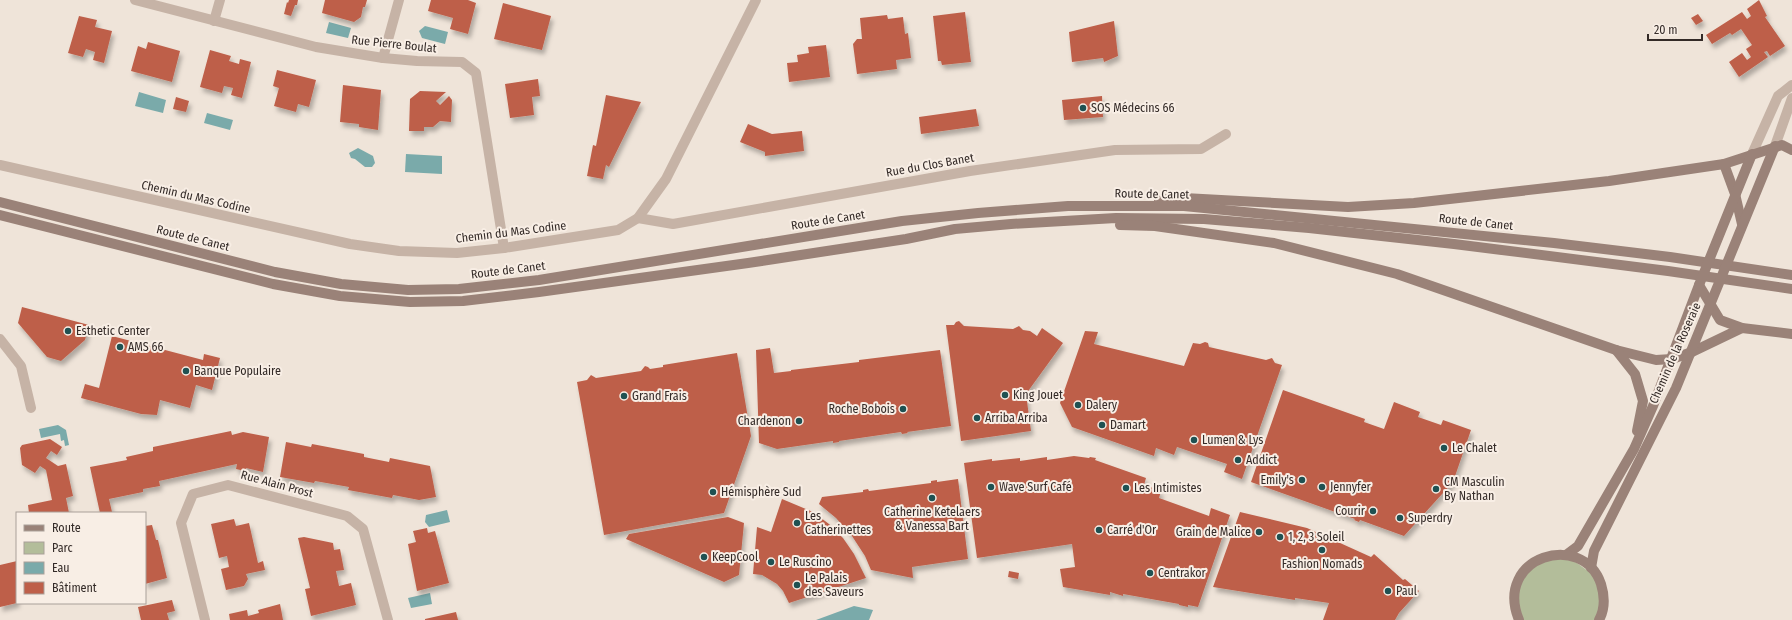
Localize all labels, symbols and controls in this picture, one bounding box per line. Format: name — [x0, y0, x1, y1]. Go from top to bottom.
scale bar — [1648, 16, 1702, 42]
text: 20 m — [1654, 23, 1678, 37]
street label: Rue Pierre Boulat — [351, 33, 437, 55]
place label: SOS Médecins 66 — [1091, 101, 1174, 115]
marker: SOS Médecins 66 — [1078, 103, 1088, 113]
street label: Rue du Clos Banet — [885, 150, 975, 180]
street label: Chemin du Mas Codine — [140, 178, 252, 216]
street label: Route de Canet — [1115, 186, 1190, 202]
street label: Route de Canet — [790, 207, 866, 233]
street label: Route de Canet — [1438, 211, 1514, 233]
street label: Chemin du Mas Codine — [455, 218, 567, 246]
street label: Route de Canet — [155, 222, 231, 254]
street label: Route de Canet — [470, 258, 546, 281]
street label: Chemin de la Roseraie — [1646, 300, 1704, 406]
place label: Esthetic Center — [76, 324, 151, 338]
marker: Esthetic Center — [63, 326, 73, 336]
place label: AMS 66 — [128, 340, 163, 354]
marker: AMS 66 — [115, 342, 125, 352]
place label: Banque Populaire — [194, 364, 281, 378]
marker: Banque Populaire — [181, 366, 191, 376]
place label: King Jouet — [1013, 388, 1063, 402]
place label: Grand Frais — [632, 389, 687, 403]
marker: King Jouet — [1000, 390, 1010, 400]
marker: Grand Frais — [619, 391, 629, 401]
place label: Dalery — [1086, 398, 1118, 412]
marker: Dalery — [1073, 400, 1083, 410]
place label: Roche Bobois — [828, 402, 895, 416]
marker: Roche Bobois — [898, 404, 908, 414]
place label: Arriba Arriba — [985, 411, 1048, 425]
marker: Arriba Arriba — [972, 413, 982, 423]
place label: Chardenon — [738, 414, 791, 428]
marker: Chardenon — [794, 416, 804, 426]
place label: Damart — [1110, 418, 1146, 432]
marker: Damart — [1097, 420, 1107, 430]
place label: Lumen & Lys — [1202, 433, 1263, 447]
marker: Lumen & Lys — [1189, 435, 1199, 445]
place label: Le Chalet — [1452, 441, 1497, 455]
marker: Le Chalet — [1439, 443, 1449, 453]
place label: Addict — [1246, 453, 1277, 467]
marker: Addict — [1233, 455, 1243, 465]
street label: Rue Alain Prost — [239, 468, 315, 500]
place label: Emily's — [1260, 473, 1294, 487]
marker: Emily's — [1297, 475, 1307, 485]
place label: CM Masculin By Nathan — [1444, 475, 1505, 503]
place label: Wave Surf Café — [999, 480, 1072, 494]
place label: Jennyfer — [1330, 480, 1372, 494]
place label: Les Intimistes — [1134, 481, 1202, 495]
marker: Wave Surf Café — [986, 482, 996, 492]
marker: Jennyfer — [1317, 482, 1327, 492]
marker: Les Intimistes — [1121, 483, 1131, 493]
marker: CM Masculin By Nathan — [1431, 484, 1441, 494]
place label: Hémisphère Sud — [721, 485, 801, 499]
marker: Hémisphère Sud — [708, 487, 718, 497]
marker: Catherine Ketelaers & Vanessa Bart — [927, 493, 937, 503]
place label: Courir — [1335, 504, 1366, 518]
place label: Catherine Ketelaers & Vanessa Bart — [884, 505, 980, 533]
marker: Courir — [1368, 506, 1378, 516]
place label: Les Catherinettes — [805, 509, 871, 537]
place label: Superdry — [1408, 511, 1453, 525]
legend — [16, 512, 146, 604]
marker: Superdry — [1395, 513, 1405, 523]
marker: Les Catherinettes — [792, 518, 802, 528]
text: Route — [52, 521, 81, 535]
place label: Carré d'Or — [1107, 523, 1157, 537]
marker: Carré d'Or — [1094, 525, 1104, 535]
place label: Grain de Malice — [1176, 525, 1251, 539]
marker: Grain de Malice — [1254, 527, 1264, 537]
place label: 1, 2, 3 Soleil — [1288, 530, 1344, 544]
marker: 1, 2, 3 Soleil — [1275, 532, 1285, 542]
text: Parc — [52, 541, 73, 555]
marker: Fashion Nomads — [1317, 545, 1327, 555]
place label: KeepCool — [712, 550, 758, 564]
marker: KeepCool — [699, 552, 709, 562]
place label: Le Ruscino — [779, 555, 832, 569]
marker: Le Ruscino — [766, 557, 776, 567]
place label: Fashion Nomads — [1282, 557, 1362, 571]
text: Eau — [52, 561, 70, 575]
place label: Centrakor — [1158, 566, 1207, 580]
marker: Centrakor — [1145, 568, 1155, 578]
place label: Le Palais des Saveurs — [805, 571, 864, 599]
marker: Le Palais des Saveurs — [792, 580, 802, 590]
text: Bâtiment — [52, 581, 97, 595]
place label: Paul — [1396, 584, 1417, 598]
marker: Paul — [1383, 586, 1393, 596]

